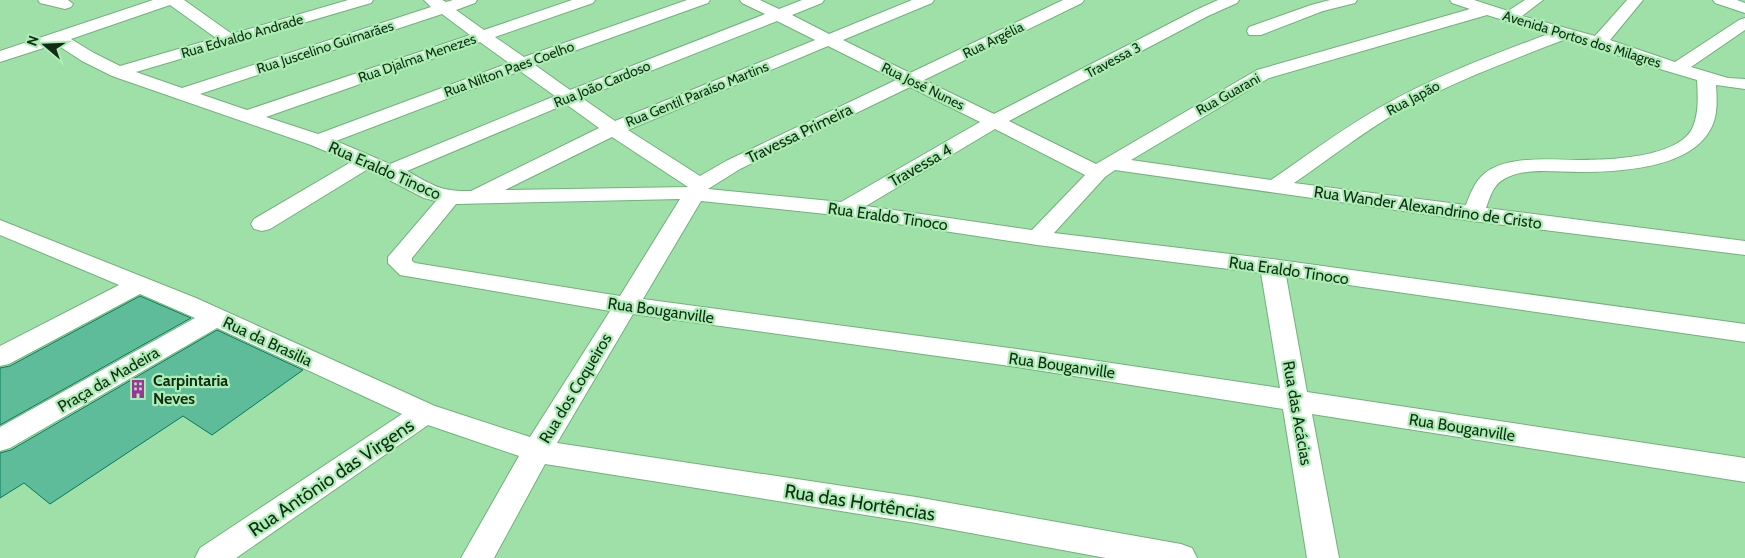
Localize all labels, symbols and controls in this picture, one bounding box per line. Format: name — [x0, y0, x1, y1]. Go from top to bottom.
street label: Avenida Portos dos Milagres — [1501, 6, 1664, 72]
street label: Rua Edvaldo Andrade — [179, 10, 305, 62]
street label: Rua Juscelino Guimarães — [254, 16, 396, 78]
street label: Rua Argélia — [960, 17, 1027, 62]
north arrow — [20, 20, 70, 70]
street label: Rua Djalma Menezes — [356, 29, 478, 87]
text: N — [23, 33, 43, 48]
street label: Rua Nilton Paes Coelho — [441, 37, 577, 101]
street label: Travessa 3 — [1082, 38, 1144, 82]
street label: Rua João Cardoso — [551, 56, 653, 112]
street label: Rua Gentil Paraíso Martins — [623, 57, 771, 131]
street label: Rua José Nunes — [878, 58, 968, 114]
street label: Rua Guarani — [1193, 69, 1263, 119]
street label: Rua Japão — [1383, 76, 1443, 120]
street label: Travessa Primeira — [743, 99, 856, 167]
street label: Rua Eraldo Tinoco — [326, 137, 444, 204]
street label: Travessa 4 — [886, 140, 955, 191]
street label: Rua Wander Alexandrino de Cristo — [1313, 182, 1543, 233]
street label: Rua Eraldo Tinoco — [827, 199, 949, 234]
street label: Rua Eraldo Tinoco — [1228, 253, 1350, 288]
street label: Rua Bouganville — [607, 294, 715, 327]
street label: Rua da Brasilia — [220, 313, 316, 371]
street label: Rua dos Coqueiros — [535, 330, 616, 447]
street label: Praça da Madeira — [54, 343, 163, 416]
street label: Rua Bouganville — [1008, 349, 1116, 382]
street label: Rua das Acácias — [1279, 359, 1316, 467]
place label: Carpintaria Neves — [153, 371, 228, 408]
building icon: Carpintaria Neves — [127, 378, 149, 400]
street label: Rua Bouganville — [1408, 410, 1516, 445]
street label: Rua Antônio das Virgens — [244, 413, 419, 541]
street label: Rua das Hortências — [783, 479, 937, 526]

